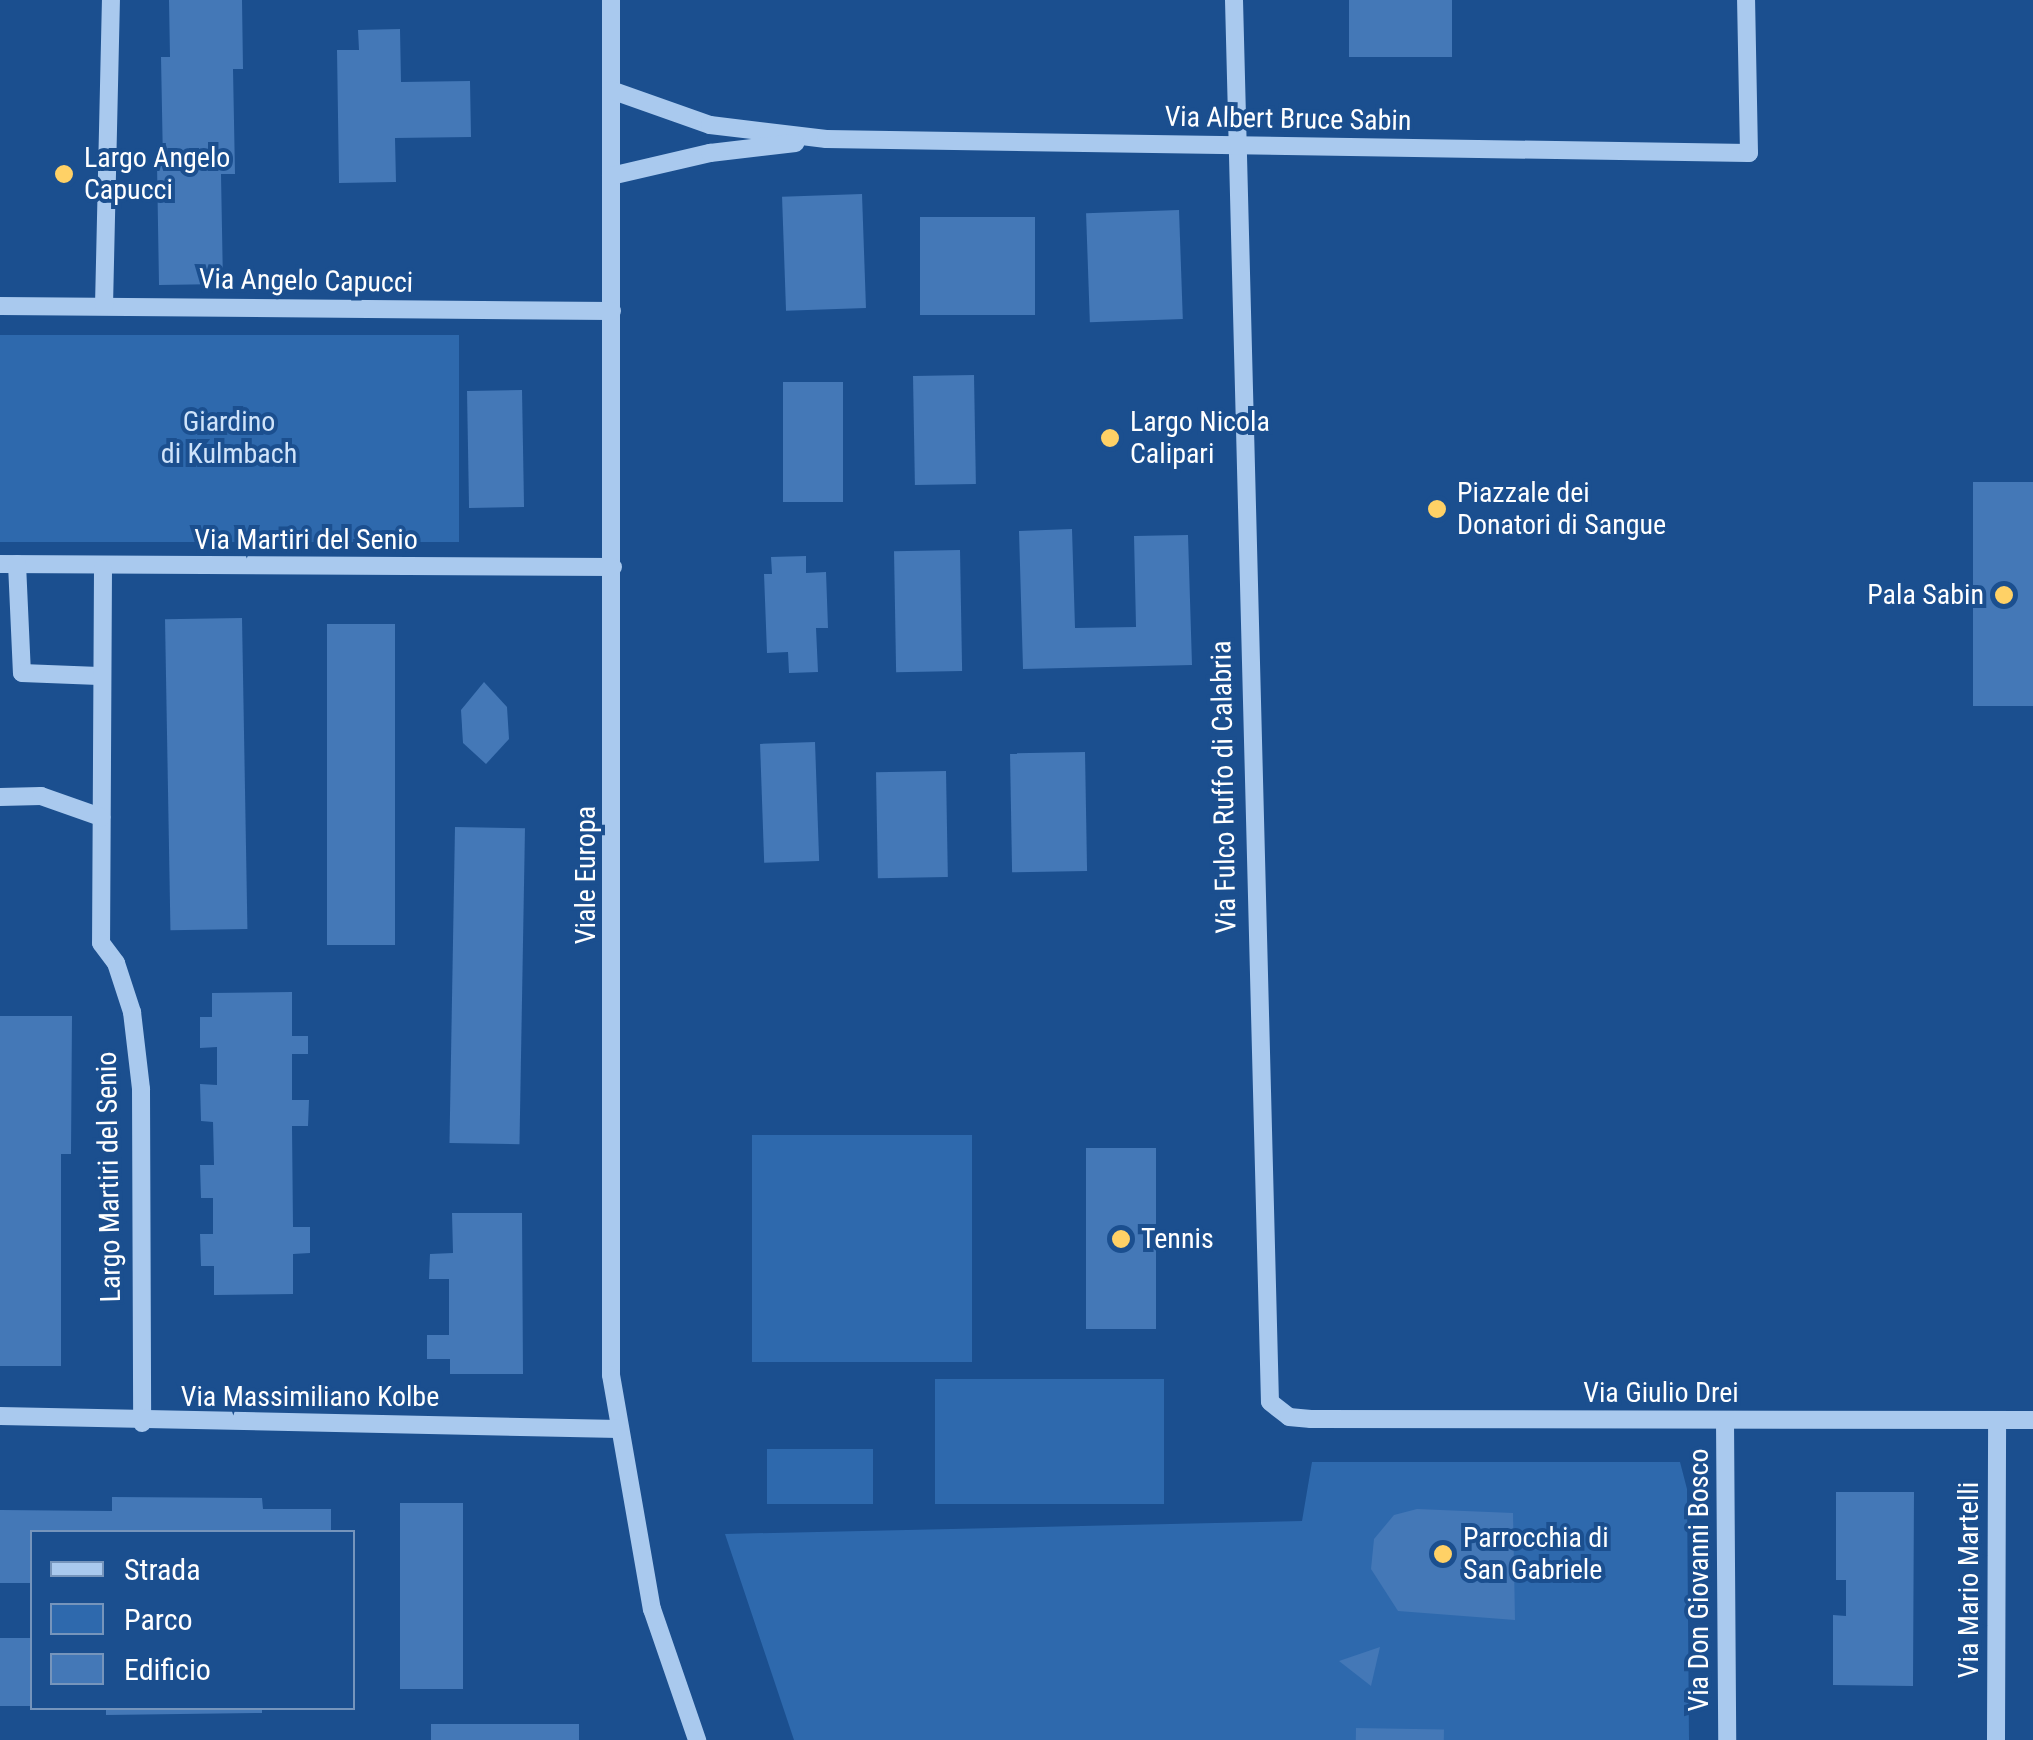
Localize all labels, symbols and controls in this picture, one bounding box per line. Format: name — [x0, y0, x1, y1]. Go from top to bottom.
street label: Via Albert Bruce Sabin — [1164, 100, 1412, 138]
place label: Largo Angelo Capucci — [84, 141, 230, 207]
marker: Largo Angelo Capucci — [53, 163, 75, 185]
street label: Via Angelo Capucci — [199, 262, 413, 300]
park label: Giardino di Kulmbach — [161, 405, 297, 471]
place label: Largo Nicola Calipari — [1130, 405, 1270, 471]
marker: Largo Nicola Calipari — [1099, 427, 1121, 449]
place label: Piazzale dei Donatori di Sangue — [1457, 476, 1666, 542]
marker: Piazzale dei Donatori di Sangue — [1426, 498, 1448, 520]
street label: Via Martiri del Senio — [194, 523, 418, 557]
place label: Pala Sabin — [1867, 578, 1984, 612]
marker: Pala Sabin — [1993, 584, 2015, 606]
street label: Via Fulco Ruffo di Calabria — [1205, 640, 1243, 934]
street label: Viale Europa — [569, 806, 603, 944]
street label: Largo Martiri del Senio — [90, 1051, 128, 1303]
place label: Tennis — [1141, 1222, 1214, 1256]
marker: Tennis — [1110, 1228, 1132, 1250]
street label: Via Giulio Drei — [1583, 1376, 1739, 1410]
street label: Via Massimiliano Kolbe — [181, 1380, 439, 1414]
street label: Via Don Giovanni Bosco — [1682, 1448, 1716, 1712]
street label: Via Mario Martelli — [1952, 1482, 1986, 1678]
place label: Parrocchia di San Gabriele — [1463, 1521, 1609, 1587]
legend — [30, 1530, 355, 1710]
marker: Parrocchia di San Gabriele — [1432, 1543, 1454, 1565]
text: Strada — [124, 1552, 201, 1587]
text: Parco — [124, 1602, 193, 1637]
text: Edificio — [124, 1652, 211, 1687]

